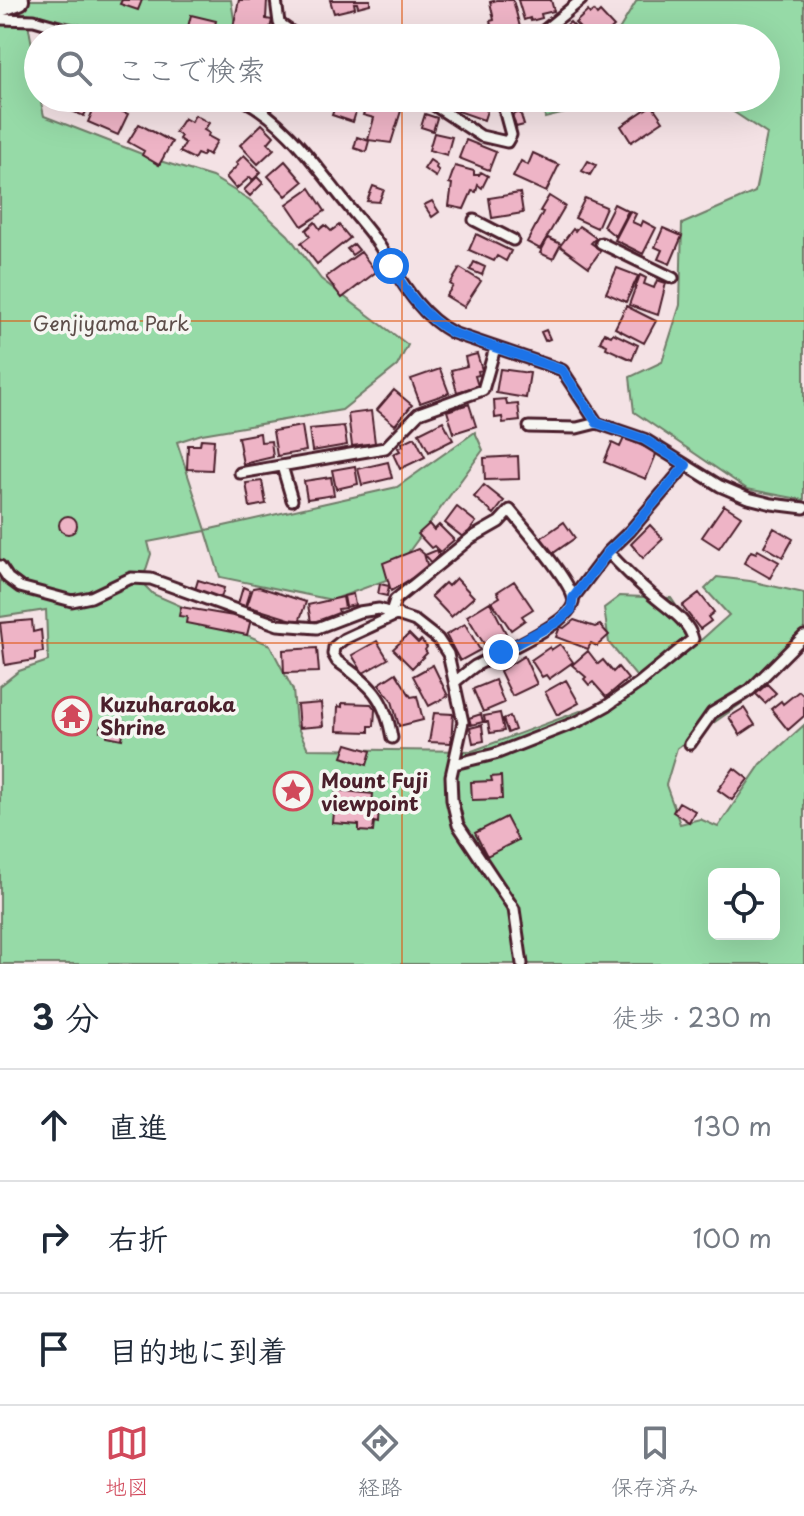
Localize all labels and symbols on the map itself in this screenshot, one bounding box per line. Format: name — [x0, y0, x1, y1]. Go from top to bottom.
route start — [373, 248, 409, 284]
park label: Genjiyama Park — [33, 308, 189, 338]
route end — [483, 634, 519, 670]
place label: Kuzuharaoka Shrine — [100, 689, 236, 742]
temple icon: Kuzuharaoka Shrine — [51, 695, 93, 737]
place label: Mount Fuji viewpoint — [321, 765, 428, 818]
place icon: Mount Fuji viewpoint — [272, 770, 314, 812]

